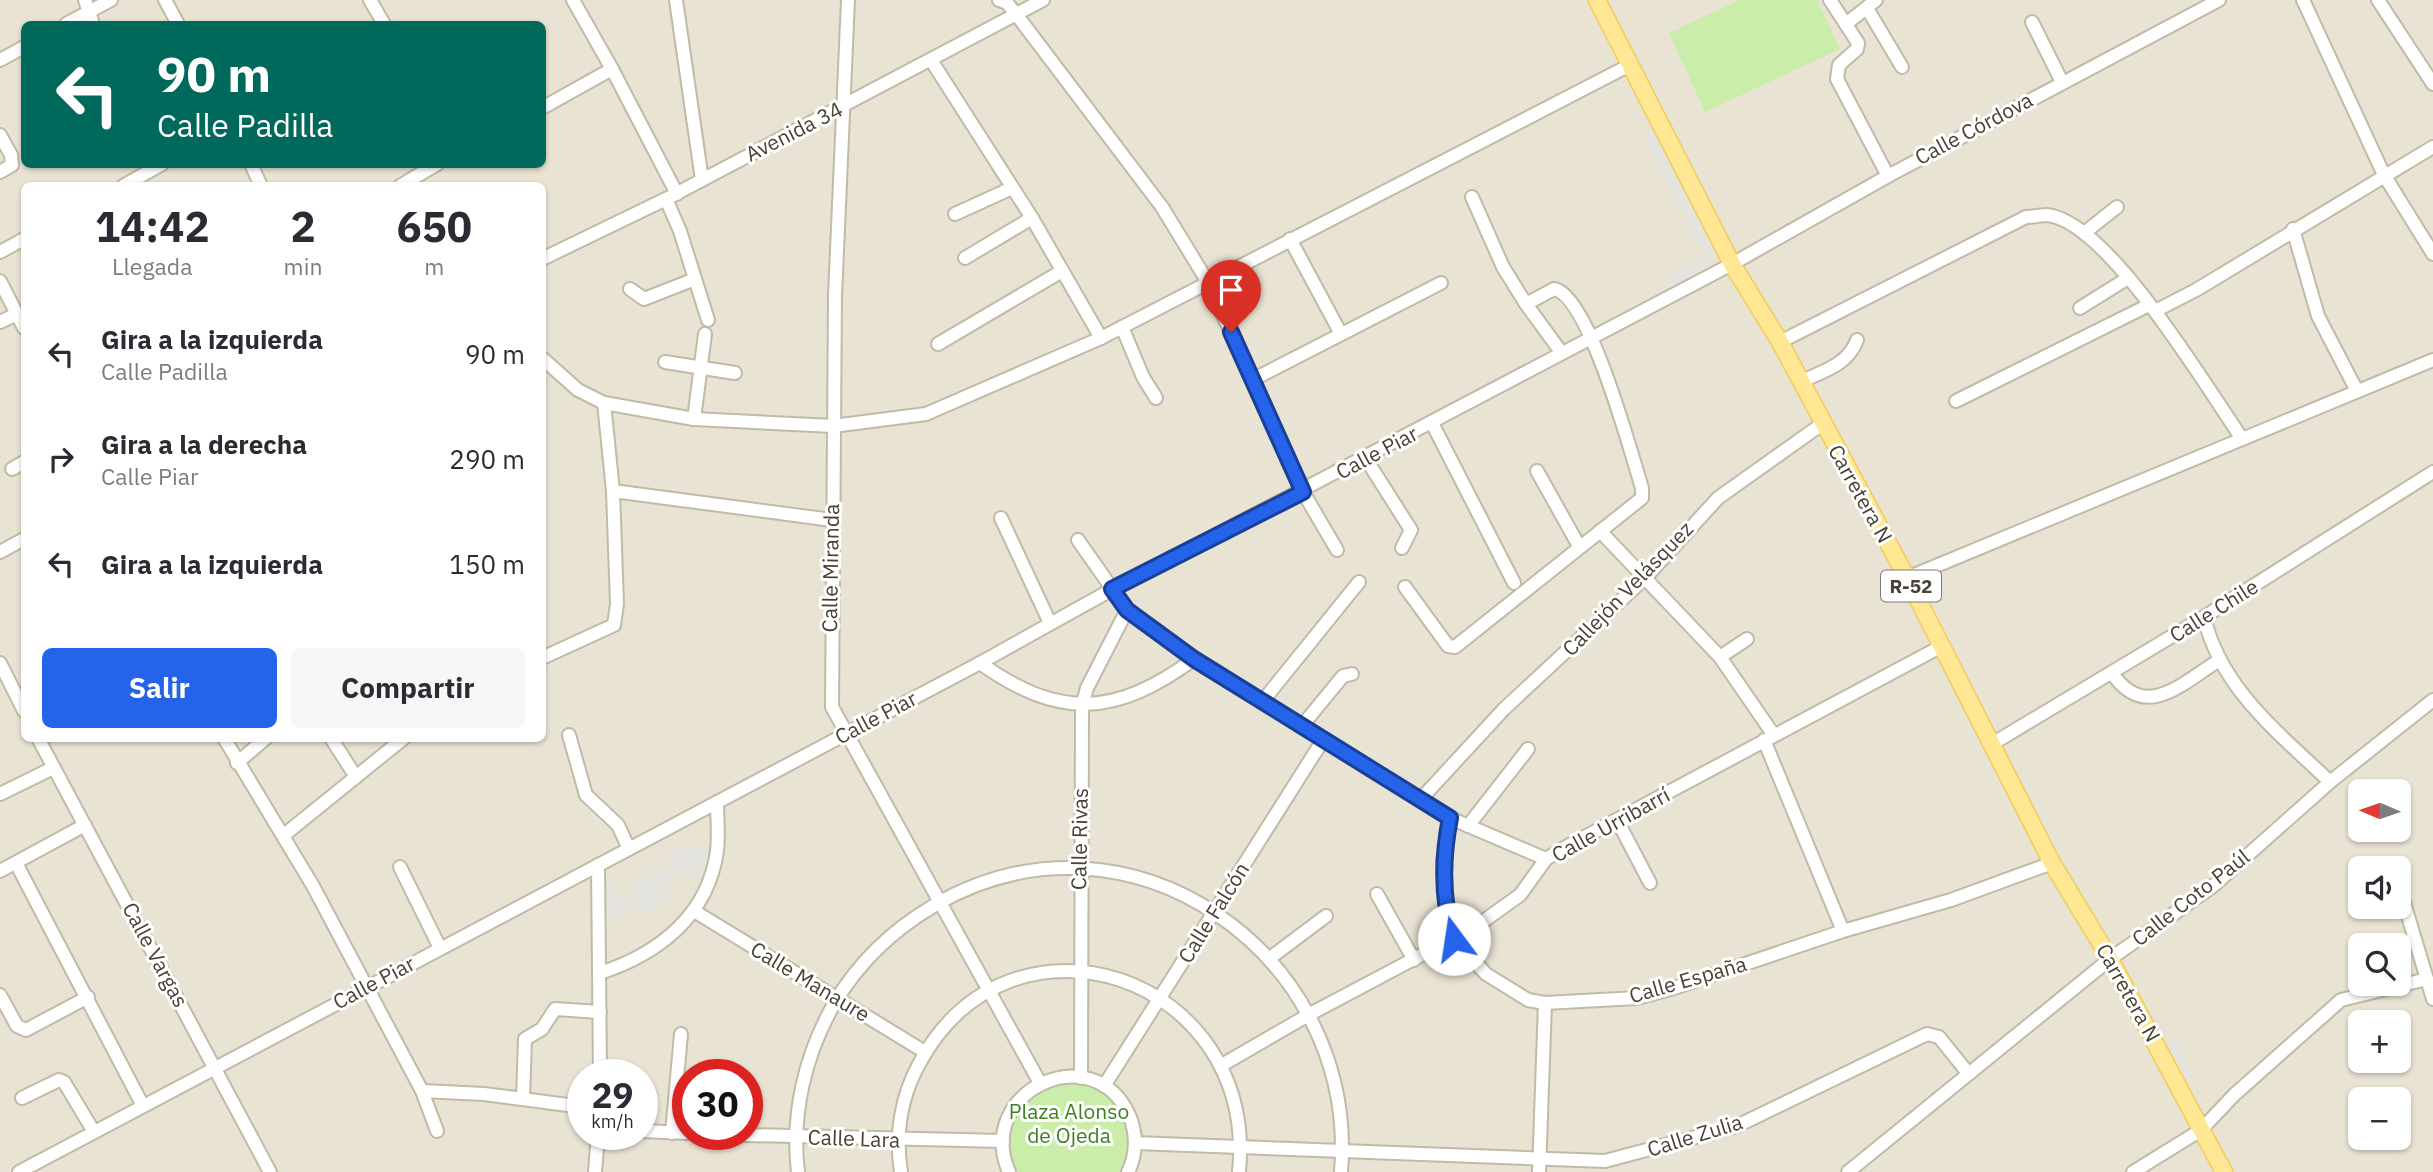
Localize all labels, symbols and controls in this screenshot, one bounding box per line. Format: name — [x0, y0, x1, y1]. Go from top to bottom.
text: 90 m — [157, 42, 271, 105]
icon: left — [42, 49, 133, 140]
street label: Calle Córdova — [1910, 85, 2037, 171]
street label: Avenida 34 — [740, 95, 847, 168]
text: Calle Padilla — [157, 104, 333, 146]
text: 14:42 — [95, 199, 210, 254]
text: 2 — [290, 199, 316, 254]
text: 650 — [396, 199, 472, 254]
text: Llegada — [112, 251, 192, 281]
text: min — [284, 251, 322, 281]
text: m — [424, 251, 444, 281]
pin — [1201, 260, 1261, 332]
icon: arrive — [1212, 271, 1250, 309]
text: Gira a la izquierda — [101, 322, 323, 356]
icon: left — [42, 335, 80, 373]
text: 90 m — [465, 337, 525, 371]
text: Calle Padilla — [101, 356, 228, 386]
street label: Calle Piar — [1331, 419, 1423, 485]
text: Gira a la derecha — [101, 427, 307, 461]
street label: Carretera N — [1822, 439, 1899, 548]
icon: right — [42, 440, 80, 478]
text: 290 m — [449, 442, 525, 476]
text: Calle Piar — [101, 461, 198, 491]
street label: Calle Miranda — [815, 503, 845, 632]
street label: Callejón Velásquez — [1556, 515, 1699, 662]
icon: left — [42, 545, 80, 583]
text: Gira a la izquierda — [101, 547, 323, 581]
text: 150 m — [449, 547, 525, 581]
road number: R-52 — [1881, 570, 1941, 601]
street label: Calle Chile — [2164, 572, 2263, 648]
button: Salir — [42, 648, 277, 728]
button: Compartir — [291, 648, 525, 728]
street label: Calle Piar — [830, 684, 922, 750]
north arrow — [2348, 779, 2412, 842]
map controls — [2348, 779, 2411, 1150]
street label: Calle Urribarrí — [1546, 780, 1675, 868]
street label: Calle Rivas — [1064, 788, 1094, 890]
street label: Calle Coto Paúl — [2126, 842, 2255, 952]
button: sound — [2348, 856, 2411, 919]
street label: Calle Falcón — [1171, 857, 1255, 968]
street label: Calle Vargas — [116, 897, 195, 1012]
position arrow — [1417, 902, 1491, 976]
button: search — [2348, 933, 2411, 996]
street label: Calle Manaure — [746, 934, 875, 1028]
street label: Carretera N — [2090, 938, 2167, 1047]
street label: Calle Piar — [328, 949, 420, 1015]
street label: Calle España — [1626, 949, 1750, 1009]
button: + — [2348, 1010, 2411, 1073]
speed limit sign: 30 — [672, 1059, 763, 1150]
text: 29 — [591, 1072, 634, 1118]
button: − — [2348, 1087, 2411, 1150]
park label: Plaza Alonso de Ojeda — [1009, 1097, 1129, 1149]
street label: Calle Zulia — [1644, 1107, 1746, 1163]
text: km/h — [591, 1110, 634, 1133]
street label: Calle Lara — [807, 1122, 901, 1154]

